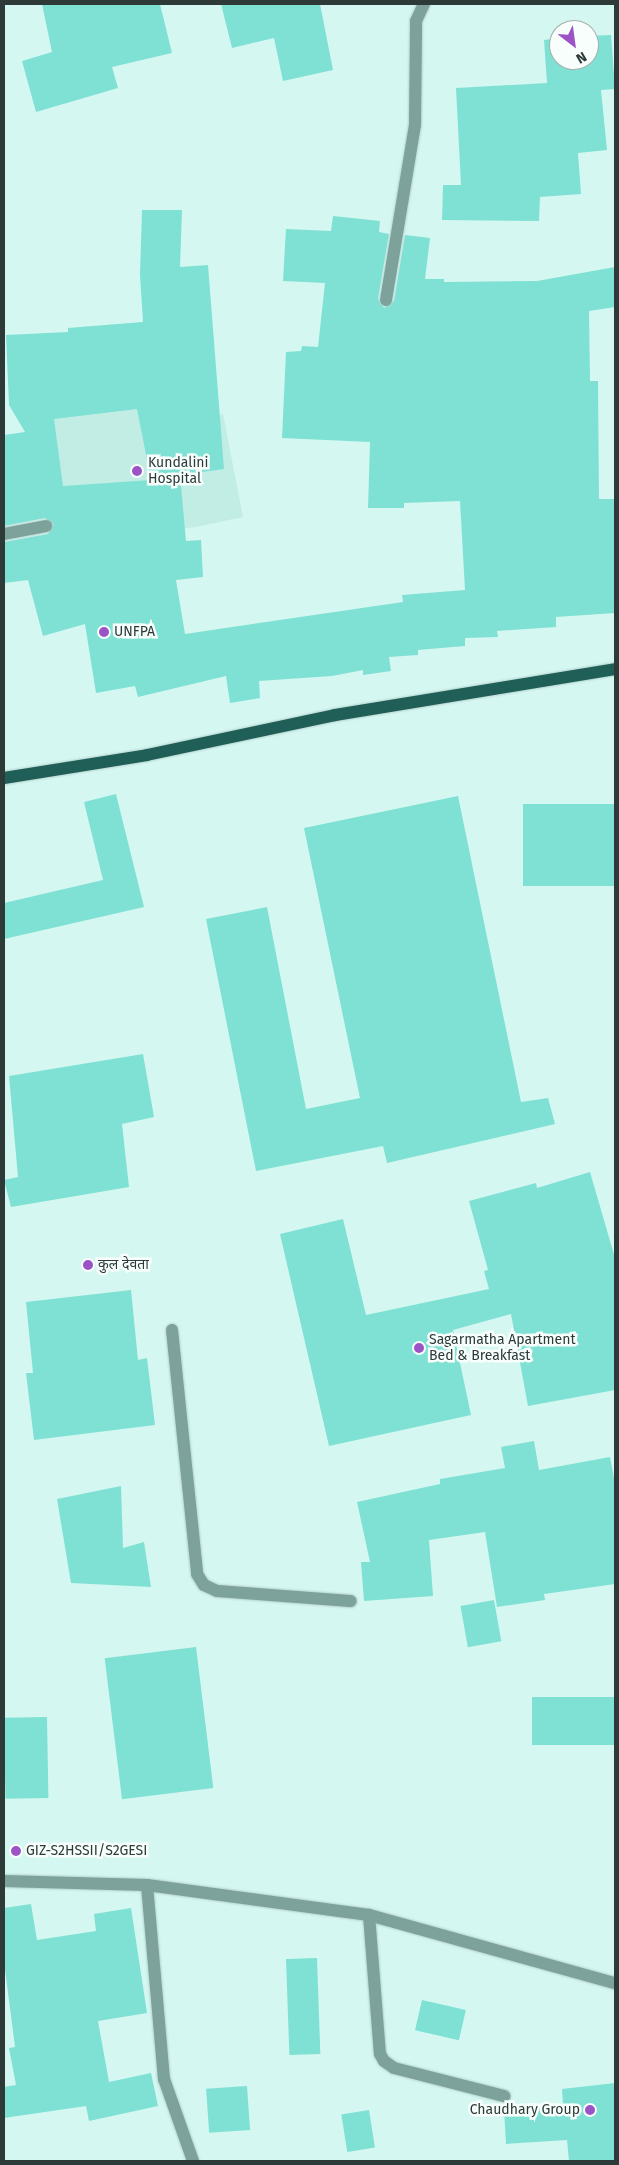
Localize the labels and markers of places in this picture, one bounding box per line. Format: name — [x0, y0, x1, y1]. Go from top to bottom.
place label: Kundalini Hospital — [148, 455, 209, 488]
marker: Kundalini Hospital — [130, 464, 144, 478]
place label: UNFPA — [114, 624, 155, 640]
marker: UNFPA — [98, 626, 110, 638]
place label: कुल देवता — [98, 1257, 149, 1273]
marker: कुल देवता — [82, 1259, 94, 1271]
place label: Sagarmatha Apartment Bed & Breakfast — [429, 1332, 575, 1364]
marker: Sagarmatha Apartment Bed & Breakfast — [413, 1342, 425, 1354]
place label: GIZ-S2HSSII/S2GESI — [26, 1843, 147, 1859]
marker: GIZ-S2HSSII/S2GESI — [10, 1845, 22, 1857]
place label: Chaudhary Group — [470, 2102, 580, 2118]
marker: Chaudhary Group — [584, 2104, 596, 2116]

